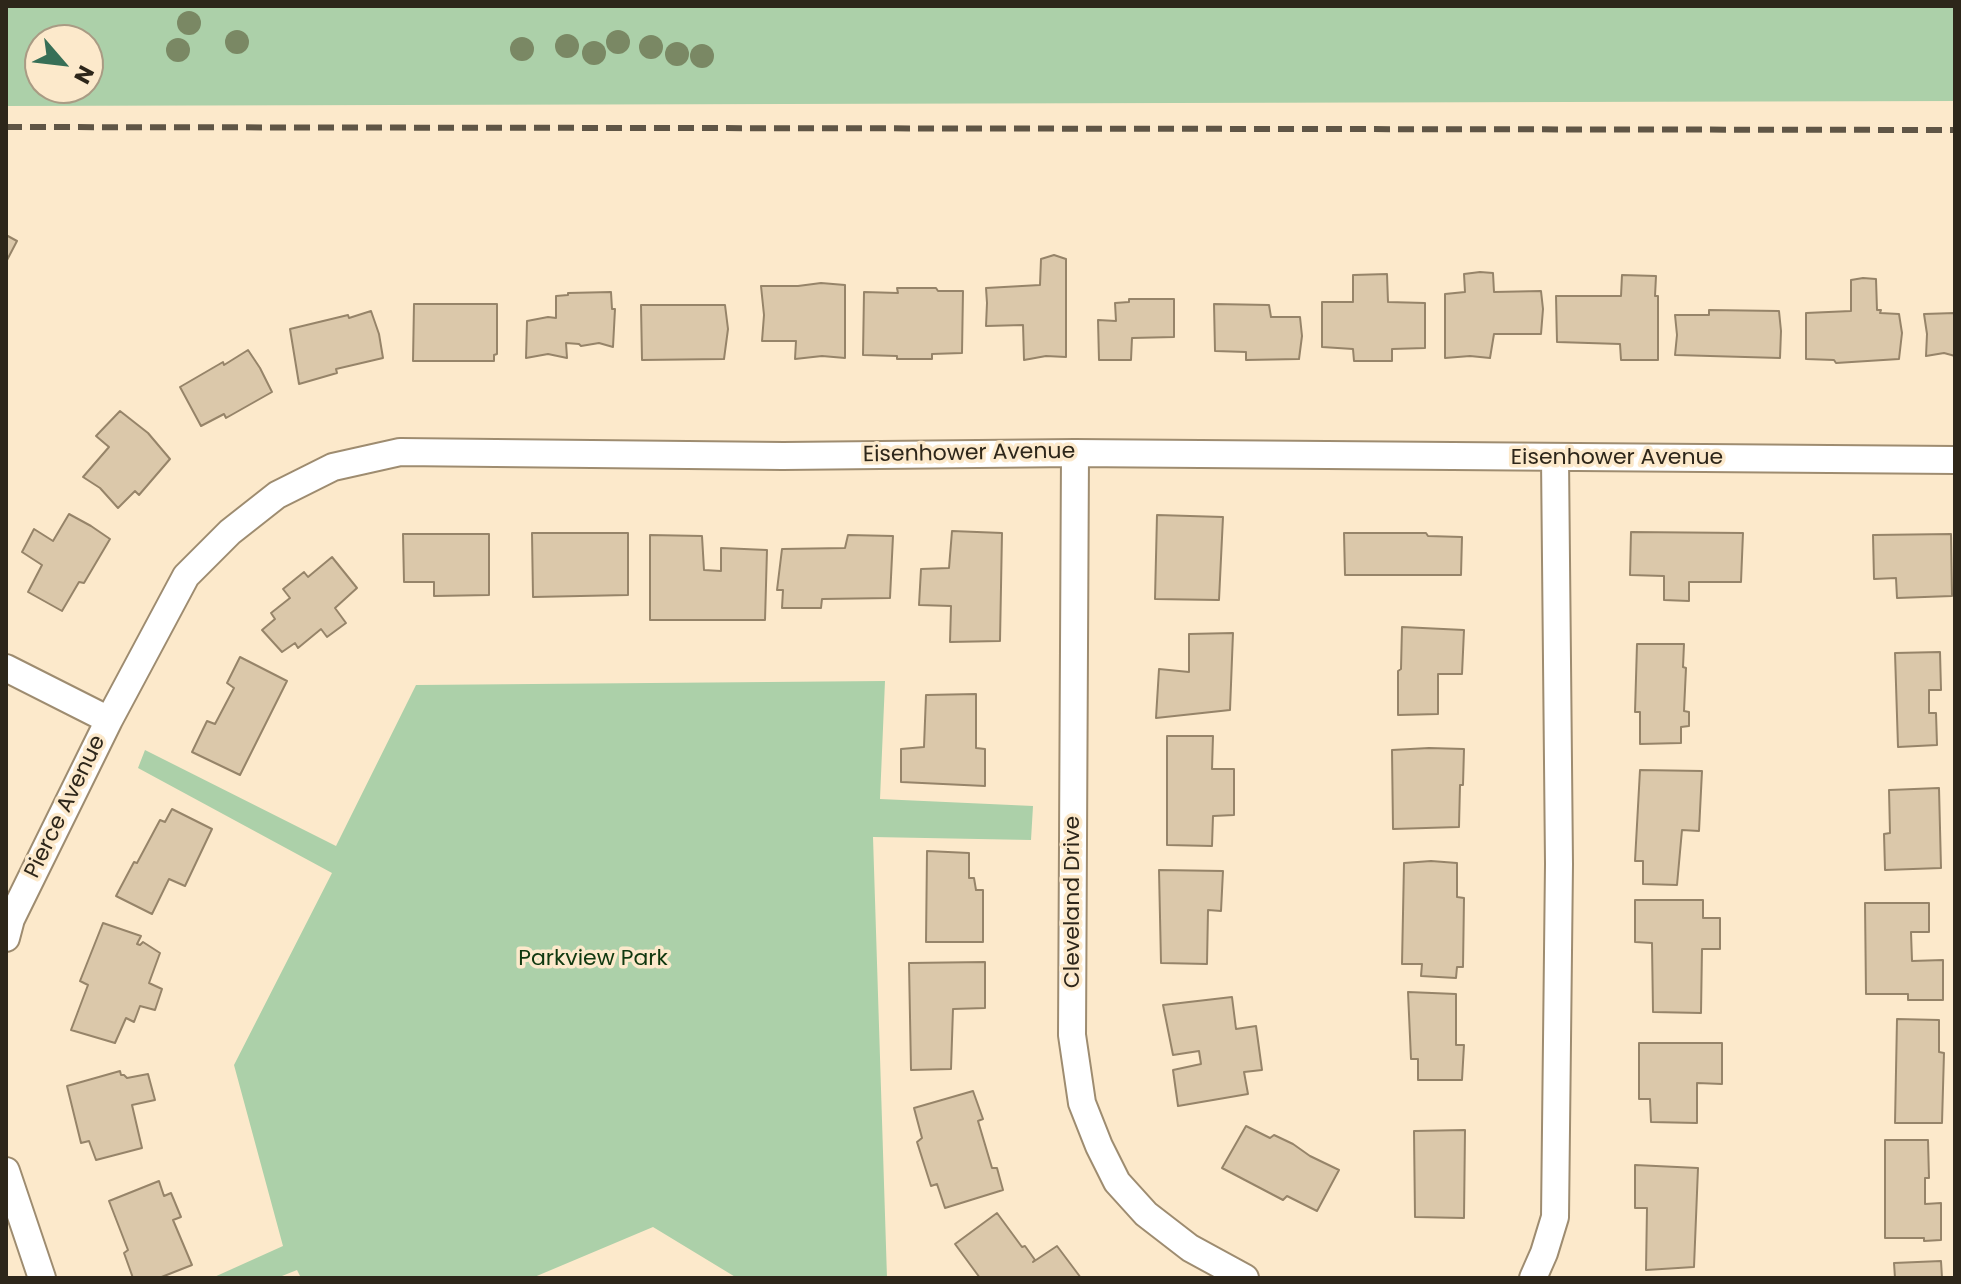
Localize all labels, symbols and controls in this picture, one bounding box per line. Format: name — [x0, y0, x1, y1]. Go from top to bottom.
north arrow — [24, 24, 104, 104]
text: N — [66, 60, 101, 89]
street label: Eisenhower Avenue — [863, 439, 1075, 469]
street label: Eisenhower Avenue — [1511, 445, 1723, 471]
street label: Pierce Avenue — [20, 731, 112, 883]
street label: Cleveland Drive — [1060, 816, 1086, 988]
park label: Parkview Park — [518, 946, 668, 972]

